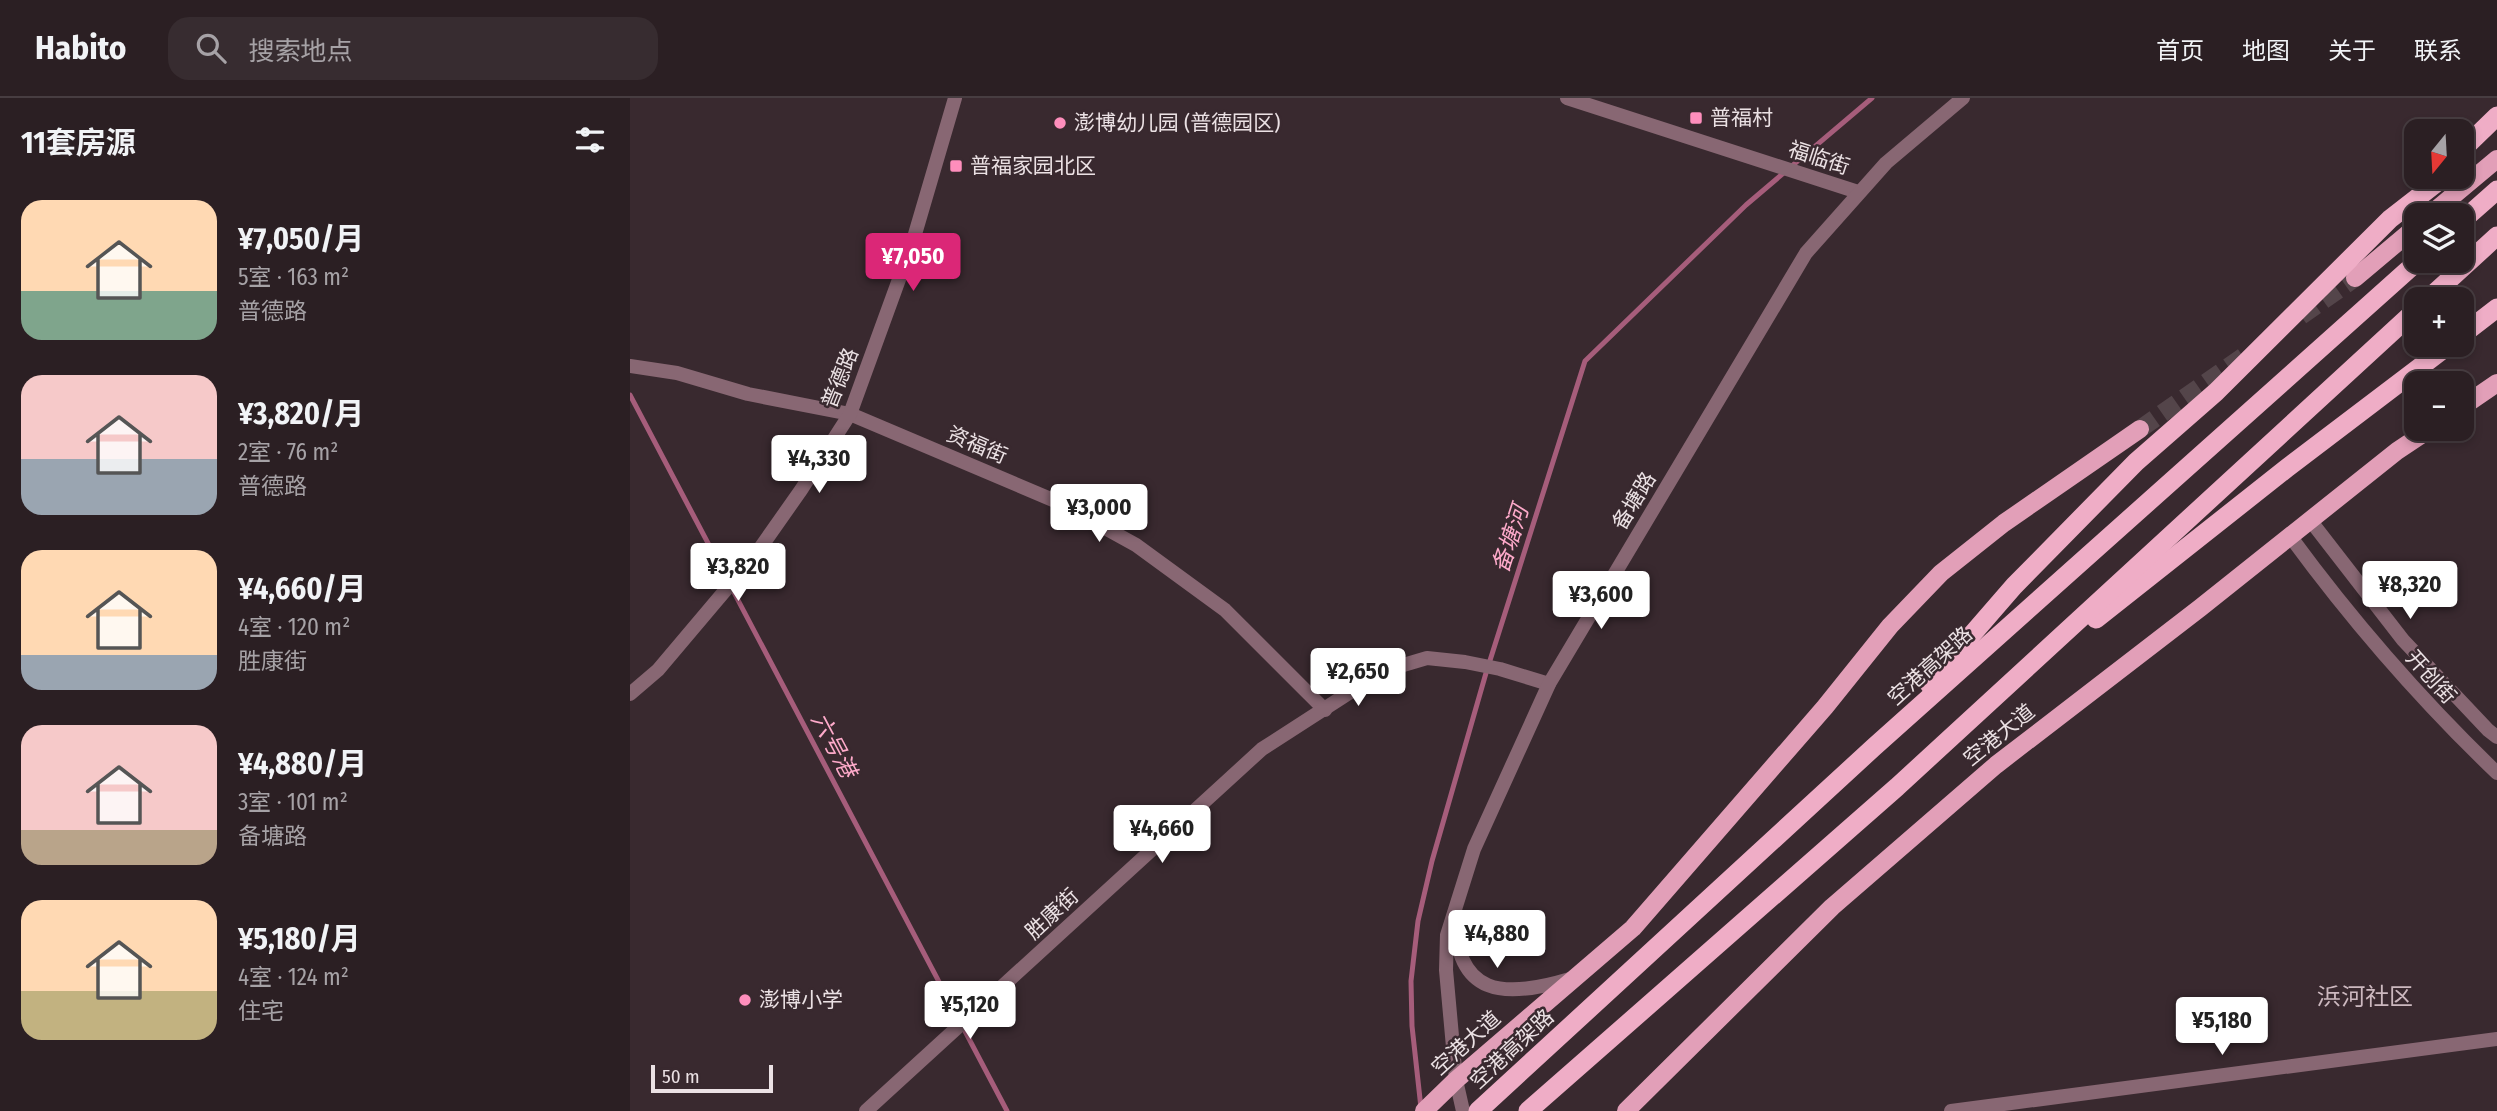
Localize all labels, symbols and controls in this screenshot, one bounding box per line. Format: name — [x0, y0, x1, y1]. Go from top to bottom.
search box — [168, 17, 658, 80]
text: Habito — [35, 28, 126, 68]
icon: search — [192, 29, 230, 67]
text: 搜索地点 — [248, 36, 352, 67]
text: 首页 — [2156, 37, 2204, 65]
text: 地图 — [2242, 37, 2290, 65]
text: 关于 — [2328, 37, 2376, 65]
text: 联系 — [2414, 37, 2462, 65]
place label: 普福村 — [1710, 105, 1773, 131]
place label: 澎博幼儿园 (普德园区) — [1074, 110, 1280, 136]
marker: 普福村 — [1688, 110, 1704, 126]
marker: 澎博幼儿园 (普德园区) — [1052, 115, 1068, 131]
north arrow — [2404, 119, 2474, 189]
map controls — [2404, 119, 2474, 441]
icon: filters — [571, 121, 609, 159]
text: 11套房源 — [21, 125, 136, 161]
street label: 福临街 — [1785, 136, 1853, 180]
place label: 普福家园北区 — [970, 153, 1096, 179]
marker: 普福家园北区 — [948, 158, 964, 174]
button: layers — [2404, 203, 2474, 273]
text: ¥7,050/月 — [238, 221, 364, 257]
icon: home — [77, 228, 161, 312]
pin: ¥7,050 — [856, 234, 970, 293]
text: ¥7,050 — [882, 242, 944, 270]
text: 5室 · 163 m² — [238, 263, 349, 291]
button: + — [2404, 287, 2474, 357]
text: 普德路 — [238, 297, 307, 325]
street label: 普德路 — [816, 344, 864, 412]
button: − — [2404, 371, 2474, 441]
text: ¥3,820/月 — [238, 396, 364, 432]
icon: home — [77, 403, 161, 487]
street label: 资福街 — [943, 421, 1011, 469]
pin: ¥4,330 — [762, 436, 876, 495]
text: 2室 · 76 m² — [238, 438, 338, 466]
text: ¥4,330 — [787, 444, 851, 472]
street label: 备塘路 — [1607, 467, 1661, 535]
text: 普德路 — [238, 472, 307, 500]
pin: ¥3,000 — [1042, 484, 1156, 544]
text: ¥3,000 — [1066, 493, 1132, 521]
water label: 备塘河 — [1486, 498, 1535, 576]
pin: ¥3,820 — [681, 544, 795, 603]
text: ¥3,820 — [707, 552, 769, 580]
pin: ¥8,320 — [2353, 561, 2467, 621]
text: ¥8,320 — [2378, 570, 2442, 598]
text: ¥4,660/月 — [238, 571, 367, 607]
pin: ¥3,600 — [1544, 572, 1658, 631]
icon: home — [77, 578, 161, 662]
text: ¥3,600 — [1569, 580, 1633, 608]
text: 4室 · 120 m² — [238, 613, 350, 641]
street label: 空港高架路 — [1882, 621, 1978, 711]
street label: 开创街 — [2400, 645, 2462, 709]
text: 胜康街 — [238, 647, 307, 675]
pin: ¥2,650 — [1301, 648, 1415, 708]
text: ¥2,650 — [1327, 657, 1389, 685]
street label: 空港大道 — [1958, 698, 2040, 772]
water label: 六号港 — [805, 708, 864, 785]
text: ¥4,880/月 — [238, 746, 367, 782]
icon: home — [77, 753, 161, 837]
text: 3室 · 101 m² — [238, 788, 348, 816]
pin: ¥4,660 — [1105, 806, 1219, 865]
text: ¥4,660 — [1130, 814, 1194, 842]
text: 备塘路 — [238, 822, 307, 850]
street label: 胜康街 — [1020, 883, 1084, 945]
pin: ¥4,880 — [1440, 910, 1554, 970]
text: ¥4,880 — [1464, 919, 1530, 947]
text: ¥5,180/月 — [238, 921, 361, 957]
icon: home — [77, 928, 161, 1012]
text: 4室 · 124 m² — [238, 963, 349, 991]
pin: ¥5,120 — [913, 982, 1027, 1041]
district label: 浜河社区 — [2317, 983, 2413, 1011]
place label: 澎博小学 — [759, 987, 843, 1013]
text: ¥5,120 — [941, 990, 999, 1018]
marker: 澎博小学 — [737, 992, 753, 1008]
text: 住宅 — [238, 997, 284, 1025]
pin: ¥5,180 — [2165, 998, 2279, 1057]
street label: 空港高架路 — [1465, 1004, 1559, 1094]
street label: 空港大道 — [1426, 1005, 1506, 1081]
text: ¥5,180 — [2192, 1006, 2252, 1034]
scale bar — [651, 1062, 774, 1094]
text: 50 m — [662, 1065, 700, 1088]

